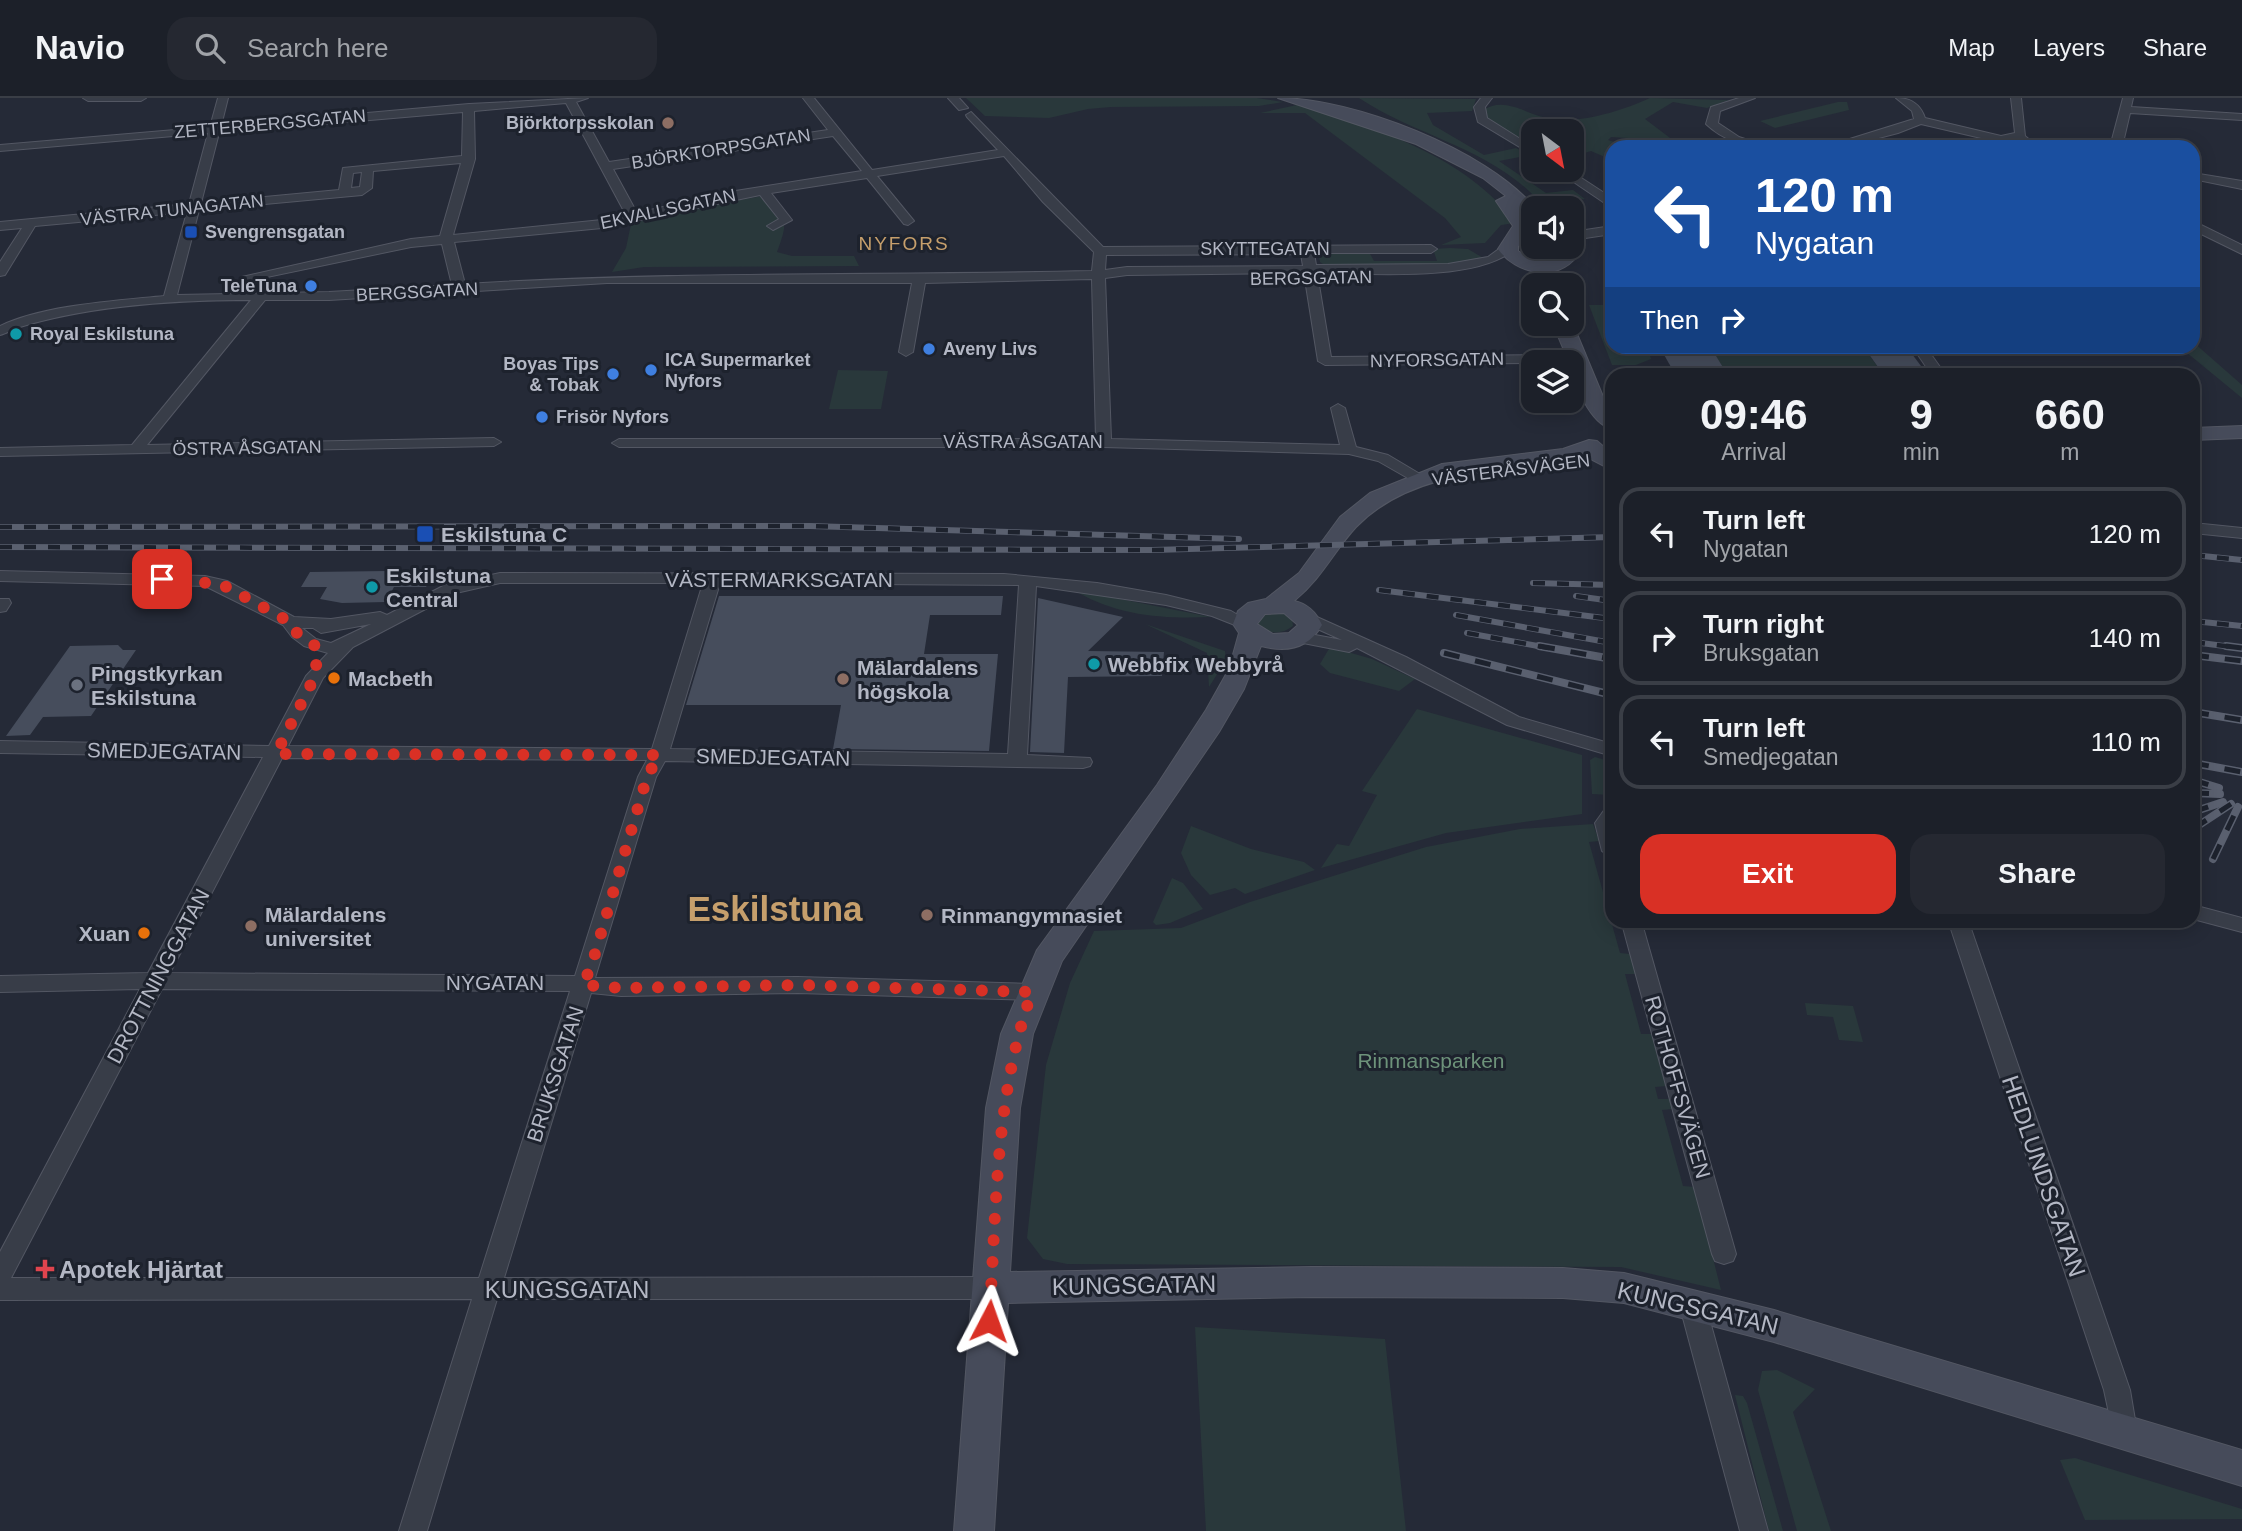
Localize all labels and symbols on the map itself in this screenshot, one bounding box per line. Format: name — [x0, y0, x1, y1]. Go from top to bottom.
street label: ZETTERBERGSGATAN — [173, 106, 367, 142]
place label: Björktorpsskolan — [506, 113, 654, 133]
marker: Björktorpsskolan — [660, 115, 676, 131]
north arrow — [1521, 119, 1584, 182]
street label: BJÖRKTORPSGATAN — [630, 125, 812, 173]
street label: EKVALLSGATAN — [598, 185, 738, 233]
street label: VÄSTRA TUNAGATAN — [79, 190, 265, 230]
place label: Svengrensgatan — [205, 222, 345, 242]
marker: Svengrensgatan — [183, 224, 199, 240]
district label: NYFORS — [858, 233, 950, 254]
street label: SKYTTEGATAN — [1200, 239, 1330, 259]
street label: BERGSGATAN — [1250, 267, 1372, 289]
place label: TeleTuna — [221, 276, 298, 296]
marker: TeleTuna — [303, 278, 319, 294]
street label: BERGSGATAN — [355, 279, 479, 305]
place label: Royal Eskilstuna — [30, 324, 175, 344]
marker: Royal Eskilstuna — [8, 326, 24, 342]
place label: Aveny Livs — [943, 339, 1037, 359]
marker: Aveny Livs — [921, 341, 937, 357]
street label: NYFORSGATAN — [1370, 349, 1504, 371]
place label: ICA Supermarket Nyfors — [665, 350, 810, 391]
place label: Boyas Tips & Tobak — [503, 354, 600, 395]
marker: ICA Supermarket Nyfors — [643, 362, 659, 378]
marker: Boyas Tips & Tobak — [605, 366, 621, 382]
place label: Frisör Nyfors — [556, 407, 669, 427]
marker: Frisör Nyfors — [534, 409, 550, 425]
street label: VÄSTRA ÅSGATAN — [943, 432, 1103, 452]
street label: ÖSTRA ÅSGATAN — [172, 437, 322, 459]
street label: VÄSTERÅSVÄGEN — [1431, 450, 1591, 490]
place label: Eskilstuna C — [441, 523, 567, 546]
marker: Eskilstuna C — [415, 524, 435, 544]
pin — [132, 549, 192, 609]
place label: Eskilstuna Central — [386, 564, 491, 611]
street label: VÄSTERMARKSGATAN — [665, 568, 893, 591]
marker: Eskilstuna Central — [364, 579, 380, 595]
place label: Webbfix Webbyrå — [1108, 653, 1284, 676]
place label: Mälardalens högskola — [857, 656, 978, 703]
marker: Webbfix Webbyrå — [1086, 656, 1102, 672]
place label: Pingstkyrkan Eskilstuna — [91, 662, 223, 709]
place label: Macbeth — [348, 667, 433, 690]
marker: Macbeth — [326, 670, 342, 686]
marker: Mälardalens högskola — [835, 671, 851, 687]
marker: Pingstkyrkan Eskilstuna — [69, 677, 85, 693]
street label: SMEDJEGATAN — [87, 738, 241, 764]
street label: SMEDJEGATAN — [696, 744, 850, 770]
street label: DROTTNINGGATAN — [102, 885, 214, 1067]
district label: Eskilstuna — [687, 889, 863, 928]
place label: Mälardalens universitet — [265, 903, 386, 950]
place label: Rinmangymnasiet — [941, 904, 1122, 927]
marker: Rinmangymnasiet — [919, 907, 935, 923]
marker: Mälardalens universitet — [243, 918, 259, 934]
place label: Xuan — [79, 922, 130, 945]
marker: Xuan — [136, 925, 152, 941]
street label: NYGATAN — [446, 971, 544, 994]
street label: ROTHOFFSVÄGEN — [1641, 993, 1715, 1181]
street label: BRUKSGATAN — [522, 1003, 588, 1145]
park label: Rinmansparken — [1357, 1049, 1505, 1072]
street label: HEDLUNDSGATAN — [1997, 1072, 2091, 1280]
place label: Apotek Hjärtat — [59, 1256, 223, 1283]
marker: Apotek Hjärtat — [37, 1261, 53, 1277]
street label: KUNGSGATAN — [1052, 1270, 1216, 1300]
street label: KUNGSGATAN — [485, 1276, 649, 1303]
street label: KUNGSGATAN — [1615, 1276, 1781, 1340]
position arrow — [952, 1284, 1026, 1358]

